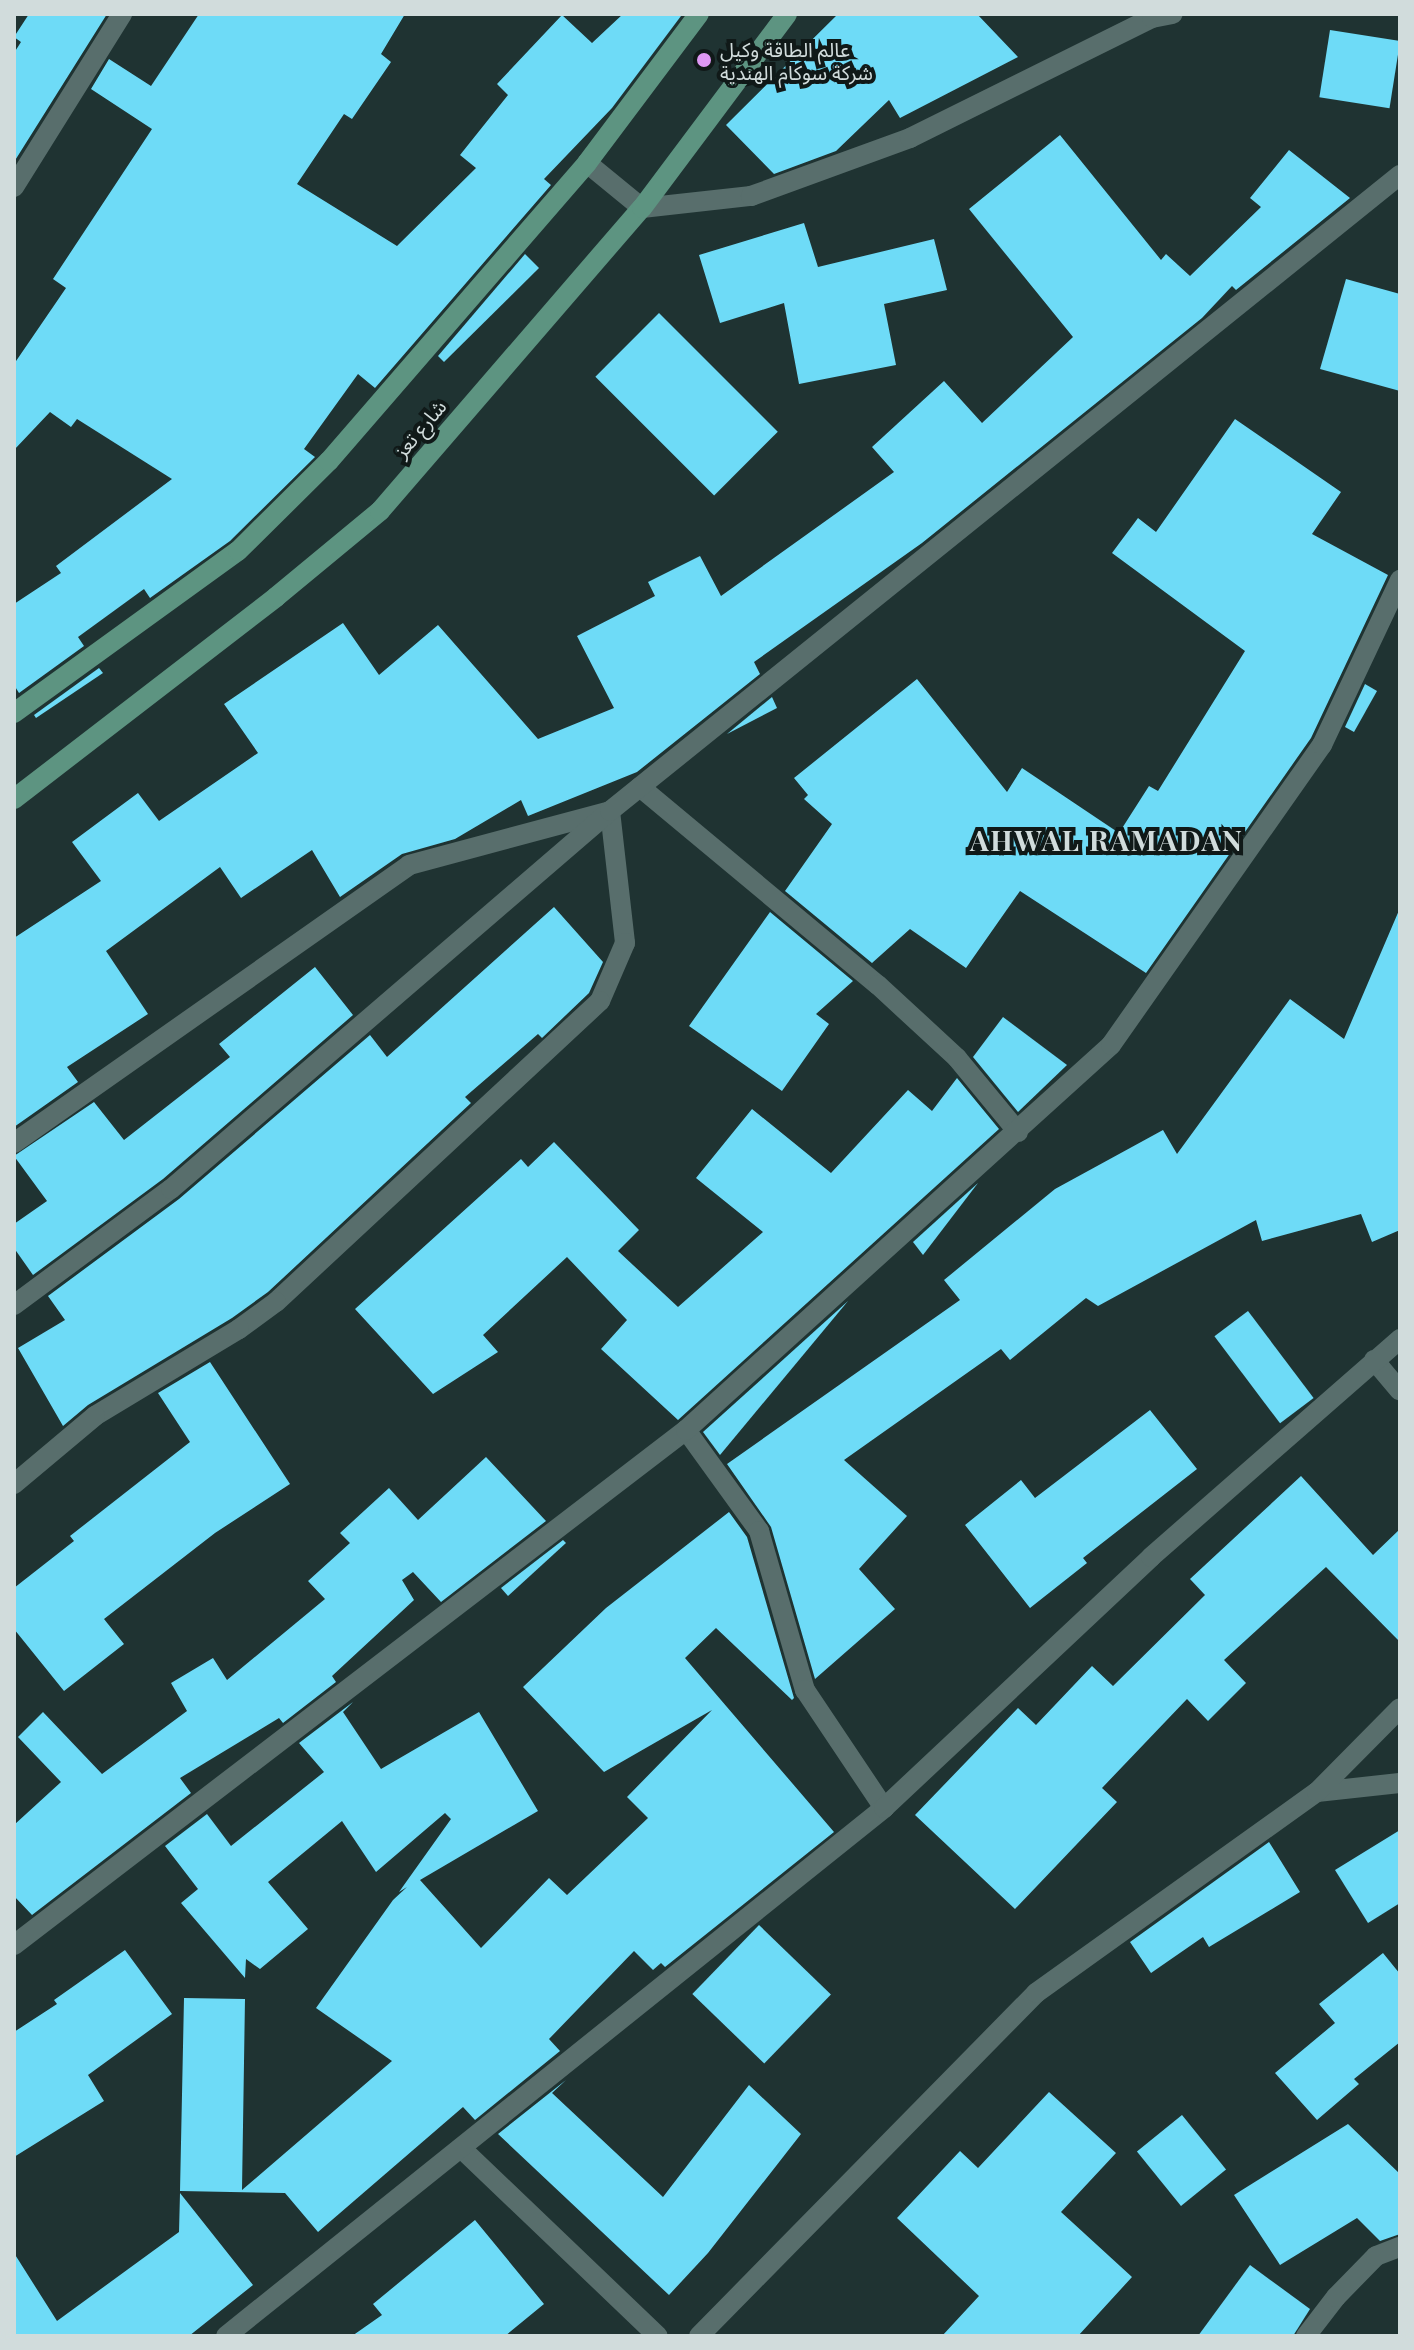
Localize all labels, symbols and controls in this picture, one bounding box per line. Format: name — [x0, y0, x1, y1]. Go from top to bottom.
place label: عالم الطاقة وكيل شركة سوكام الهندية — [720, 36, 873, 83]
marker: عالم الطاقة وكيل شركة سوكام الهندية — [695, 51, 713, 69]
street label: شارع تعز — [388, 394, 450, 462]
district label: AHWAL RAMADAN — [970, 823, 1244, 857]

